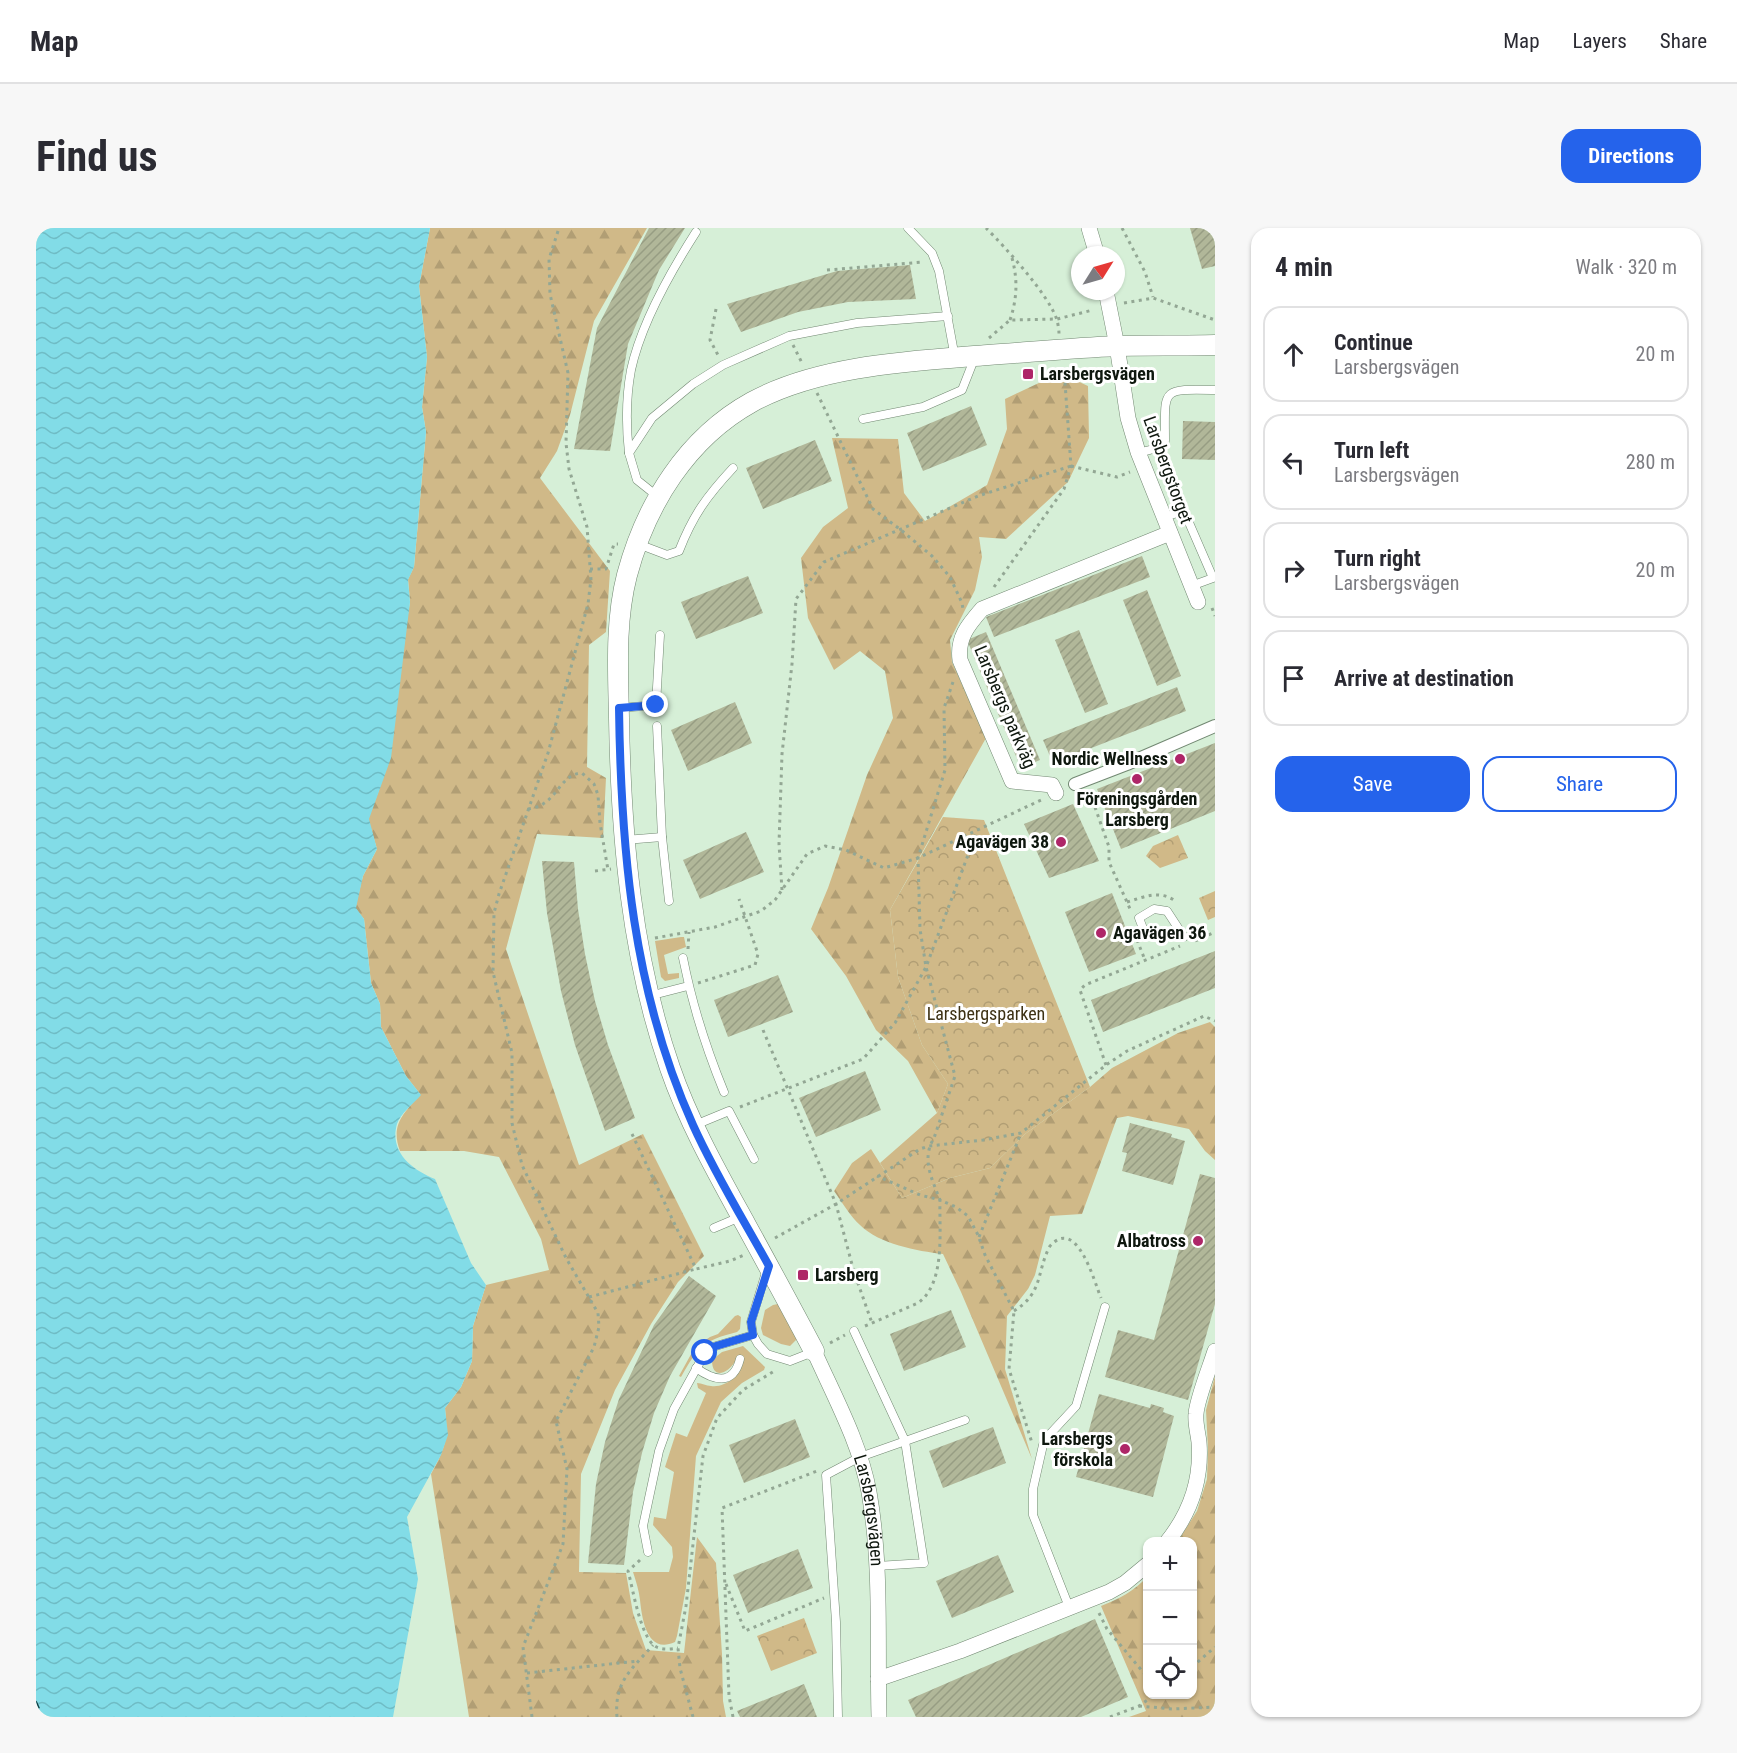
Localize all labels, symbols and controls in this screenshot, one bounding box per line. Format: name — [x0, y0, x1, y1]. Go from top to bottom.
text: Map — [30, 25, 78, 58]
text: Map — [1503, 29, 1540, 53]
text: Layers — [1573, 29, 1627, 53]
text: Share — [1660, 29, 1707, 53]
button: Directions — [1561, 129, 1701, 183]
text: Find us — [36, 132, 157, 181]
north arrow — [1071, 246, 1125, 300]
text: 4 min — [1275, 252, 1333, 282]
text: Walk · 320 m — [1576, 255, 1677, 279]
text: Continue — [1334, 330, 1413, 355]
icon: ahead — [1277, 338, 1310, 371]
text: 20 m — [1636, 342, 1675, 366]
text: Larsbergsvägen — [1334, 355, 1459, 379]
place label: Larsbergsvägen — [1040, 363, 1155, 384]
marker: Larsbergsvägen — [1021, 367, 1035, 381]
street label: Larsbergstorget — [1139, 413, 1198, 526]
text: Turn left — [1334, 438, 1409, 463]
icon: left — [1277, 446, 1310, 479]
text: 280 m — [1626, 450, 1675, 474]
text: Larsbergsvägen — [1334, 463, 1459, 487]
text: Turn right — [1334, 546, 1421, 571]
icon: right — [1277, 554, 1310, 587]
text: 20 m — [1636, 558, 1675, 582]
text: Larsbergsvägen — [1334, 571, 1459, 595]
street label: Larsbergs parkväg — [970, 642, 1041, 771]
icon: arrive — [1277, 662, 1310, 695]
text: Arrive at destination — [1334, 666, 1514, 691]
route end — [642, 691, 668, 717]
place label: Nordic Wellness — [1052, 748, 1168, 769]
marker: Nordic Wellness — [1173, 752, 1187, 766]
button: Save — [1275, 756, 1470, 812]
button: Share — [1482, 756, 1677, 812]
marker: Föreningsgården Larsberg — [1130, 772, 1144, 786]
place label: Föreningsgården Larsberg — [1077, 788, 1197, 830]
place label: Agavägen 38 — [956, 831, 1049, 852]
marker: Agavägen 38 — [1054, 835, 1068, 849]
place label: Agavägen 36 — [1113, 922, 1206, 943]
marker: Agavägen 36 — [1094, 926, 1108, 940]
park label: Larsbergsparken — [927, 1003, 1045, 1024]
place label: Albatross — [1117, 1230, 1186, 1251]
marker: Albatross — [1191, 1234, 1205, 1248]
place label: Larsberg — [815, 1264, 879, 1285]
marker: Larsberg — [796, 1268, 810, 1282]
route start — [691, 1339, 717, 1365]
place label: Larsbergs förskola — [1041, 1428, 1113, 1470]
marker: Larsbergs förskola — [1118, 1442, 1132, 1456]
street label: Larsbergsvägen — [850, 1452, 888, 1567]
map controls — [1143, 1537, 1197, 1699]
button: + — [1143, 1537, 1197, 1591]
button: − — [1143, 1591, 1197, 1645]
button: locate — [1143, 1645, 1197, 1699]

